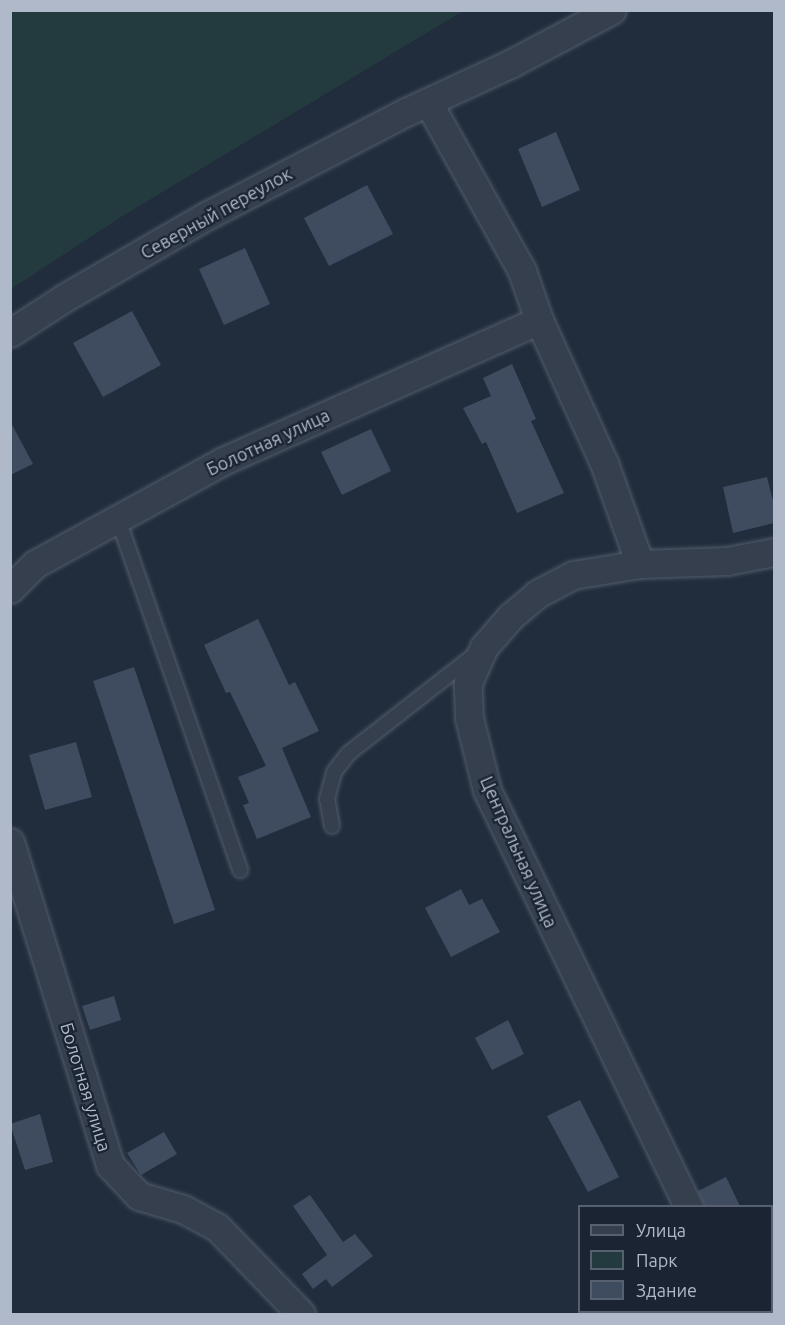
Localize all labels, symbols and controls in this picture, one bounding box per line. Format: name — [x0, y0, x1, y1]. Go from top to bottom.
street label: Северный переулок — [137, 162, 295, 264]
street label: Болотная улица — [203, 404, 333, 480]
street label: Центральная улица — [476, 773, 562, 931]
street label: Болотная улица — [56, 1020, 116, 1154]
legend — [578, 1205, 773, 1313]
text: Улица — [636, 1220, 686, 1240]
text: Парк — [636, 1250, 677, 1270]
text: Здание — [636, 1280, 697, 1300]

